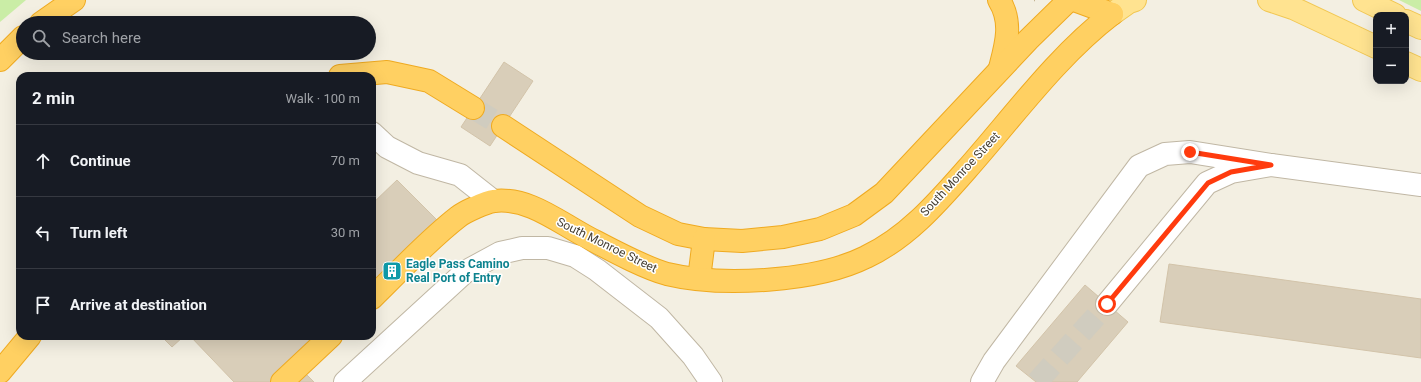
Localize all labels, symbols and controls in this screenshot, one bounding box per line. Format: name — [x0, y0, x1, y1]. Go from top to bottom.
map controls — [1373, 12, 1409, 84]
button: + — [1373, 12, 1409, 48]
search box — [16, 16, 376, 60]
icon: search — [30, 27, 52, 49]
text: Search here — [62, 29, 141, 47]
button: − — [1373, 48, 1409, 84]
text: 2 min — [32, 88, 75, 108]
text: Walk · 100 m — [285, 91, 360, 106]
street label: South Monroe Street — [917, 129, 1003, 219]
route end — [1181, 143, 1199, 161]
icon: ahead — [32, 150, 54, 172]
text: Continue — [70, 152, 131, 170]
text: 70 m — [331, 153, 360, 168]
street label: South Monroe Street — [555, 215, 659, 275]
icon: left — [32, 222, 54, 244]
text: Turn left — [70, 224, 127, 242]
text: 30 m — [331, 225, 360, 240]
place label: Eagle Pass Camino Real Port of Entry — [406, 257, 510, 285]
building icon: Eagle Pass Camino Real Port of Entry — [381, 260, 403, 282]
icon: arrive — [32, 294, 54, 316]
route start — [1098, 295, 1116, 313]
text: Arrive at destination — [70, 296, 207, 314]

